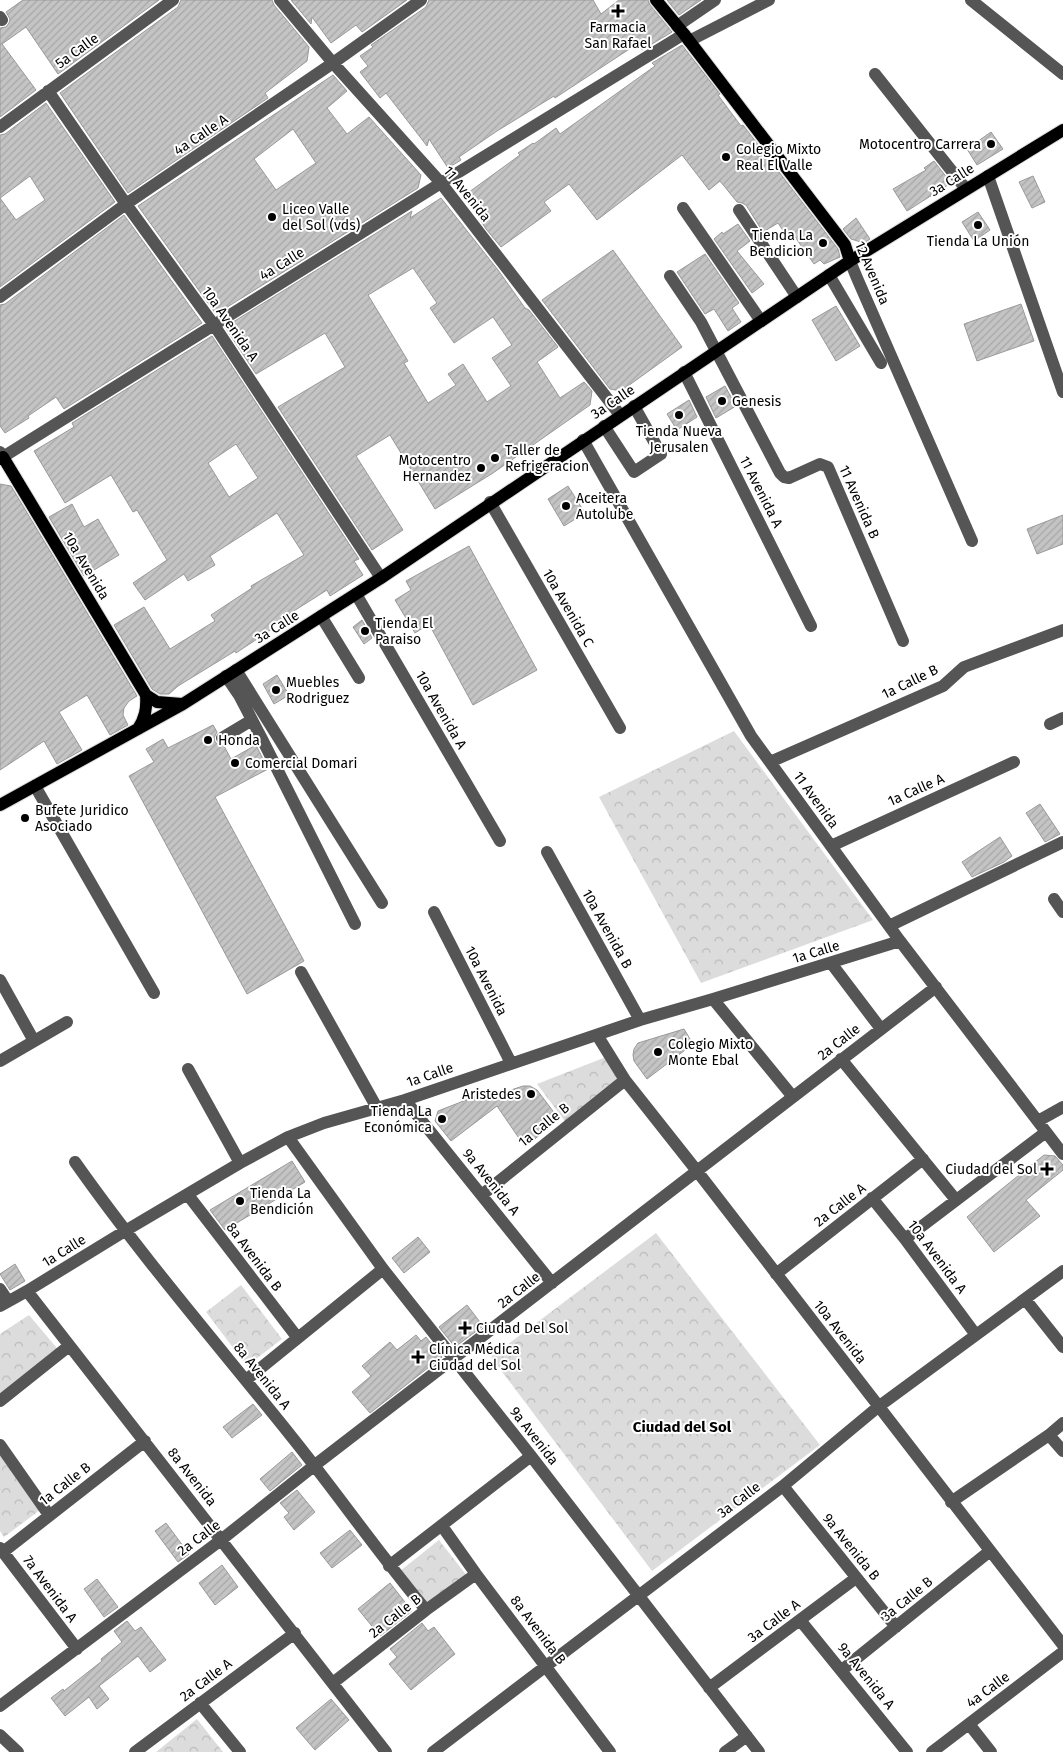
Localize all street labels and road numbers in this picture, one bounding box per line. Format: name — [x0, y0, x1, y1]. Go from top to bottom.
street label: 5a Calle — [52, 30, 102, 72]
street label: 4a Calle A — [171, 111, 231, 159]
street label: 3a Calle — [927, 160, 977, 200]
street label: 11 Avenida — [440, 163, 494, 225]
street label: 12 Avenida — [851, 239, 893, 307]
street label: 4a Calle — [256, 244, 308, 284]
street label: 10a Avenida A — [198, 283, 262, 365]
street label: 3a Calle — [588, 381, 638, 423]
street label: 11 Avenida A — [736, 453, 786, 531]
street label: 11 Avenida B — [835, 463, 883, 541]
street label: 10a Avenida — [59, 529, 113, 603]
street label: 10a Avenida C — [539, 566, 597, 650]
street label: 3a Calle — [252, 607, 302, 647]
street label: 1a Calle B — [879, 661, 941, 703]
street label: 10a Avenida A — [412, 668, 470, 752]
street label: 11 Avenida — [790, 768, 842, 832]
street label: 1a Calle A — [885, 770, 947, 810]
street label: 10a Avenida B — [578, 886, 636, 972]
street label: 1a Calle — [790, 937, 842, 967]
street label: 10a Avenida — [461, 943, 511, 1019]
street label: 2a Calle — [814, 1020, 864, 1064]
street label: 1a Calle — [404, 1059, 456, 1091]
street label: 1a Calle B — [515, 1099, 573, 1151]
street label: 9a Avenida A — [459, 1145, 523, 1219]
street label: 2a Calle A — [811, 1180, 869, 1230]
street label: 10a Avenida A — [904, 1217, 970, 1297]
street label: 8a Avenida B — [223, 1219, 285, 1295]
street label: 1a Calle — [39, 1231, 89, 1271]
street label: 2a Calle — [494, 1268, 544, 1312]
street label: 10a Avenida — [810, 1297, 870, 1367]
street label: 8a Avenida A — [230, 1339, 294, 1413]
street label: 9a Avenida — [506, 1404, 562, 1468]
street label: 8a Avenida — [164, 1444, 220, 1510]
street label: 1a Calle B — [36, 1459, 94, 1509]
street label: 3a Calle — [714, 1478, 764, 1522]
street label: 9a Avenida B — [819, 1510, 883, 1584]
street label: 2a Calle — [174, 1516, 224, 1560]
street label: 7a Avenida A — [19, 1552, 81, 1626]
street label: 3a Calle B — [878, 1573, 936, 1625]
street label: 2a Calle B — [366, 1590, 424, 1642]
street label: 8a Avenida B — [507, 1592, 569, 1668]
street label: 3a Calle A — [745, 1596, 803, 1646]
street label: 9a Avenida A — [834, 1639, 898, 1713]
street label: 2a Calle A — [177, 1655, 235, 1705]
street label: 4a Calle — [963, 1668, 1013, 1712]

